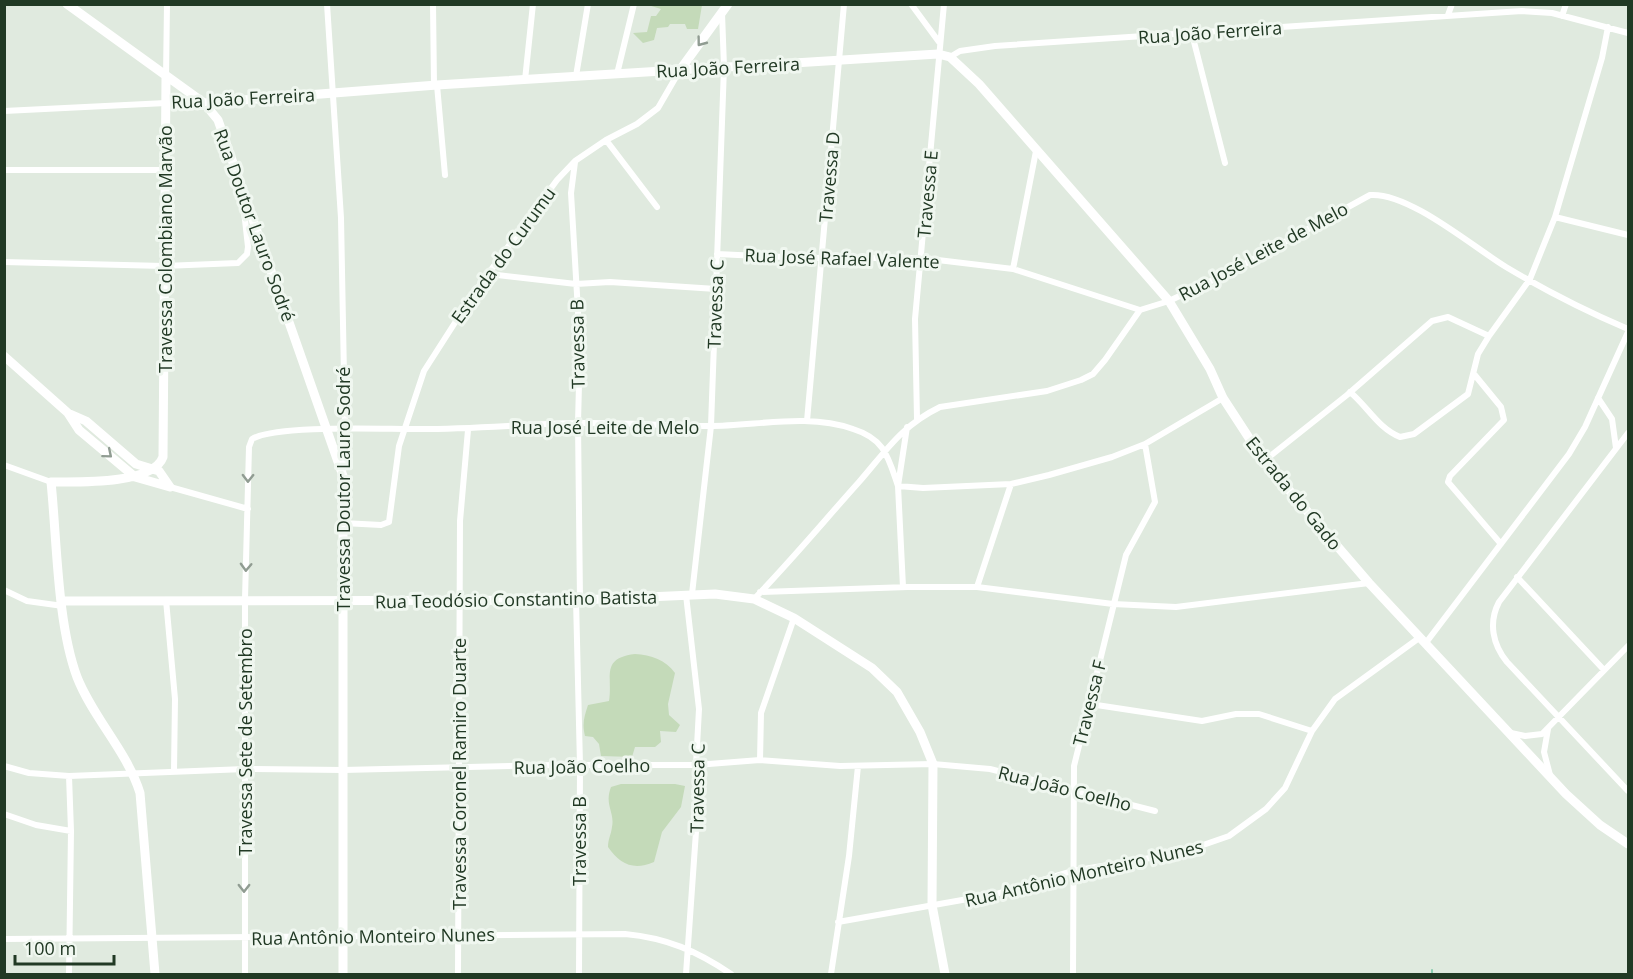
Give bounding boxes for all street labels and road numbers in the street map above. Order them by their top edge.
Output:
street label: Rua João Ferreira [1137,15,1283,49]
street label: Rua João Ferreira [655,51,801,83]
street label: Rua João Ferreira [170,82,316,114]
street label: Travessa Colombiano Marvão [153,125,177,373]
street label: Rua Doutor Lauro Sodré [209,125,301,325]
street label: Travessa D [813,130,845,224]
street label: Travessa E [911,149,943,239]
street label: Estrada do Curumu [445,182,561,328]
street label: Rua José Leite de Melo [1174,196,1352,306]
street label: Rua José Rafael Valente [744,243,940,273]
street label: Travessa C [701,259,729,349]
street label: Travessa B [564,299,590,389]
street label: Travessa Doutor Lauro Sodré [331,367,355,611]
street label: Rua José Leite de Melo [511,415,699,439]
street label: Estrada do Gado [1241,431,1347,555]
street label: Rua Teodósio Constantino Batista [375,585,657,613]
street label: Travessa Sete de Setembro [233,628,257,856]
street label: Travessa Coronel Ramiro Duarte [447,638,471,910]
street label: Travessa F [1067,658,1111,748]
street label: Travessa C [684,743,710,833]
street label: Rua João Coelho [513,753,651,779]
street label: Rua João Coelho [996,760,1134,816]
street label: Travessa B [567,796,591,886]
street label: Rua Antônio Monteiro Nunes [962,834,1206,912]
street label: Rua Antônio Monteiro Nunes [251,922,495,950]

